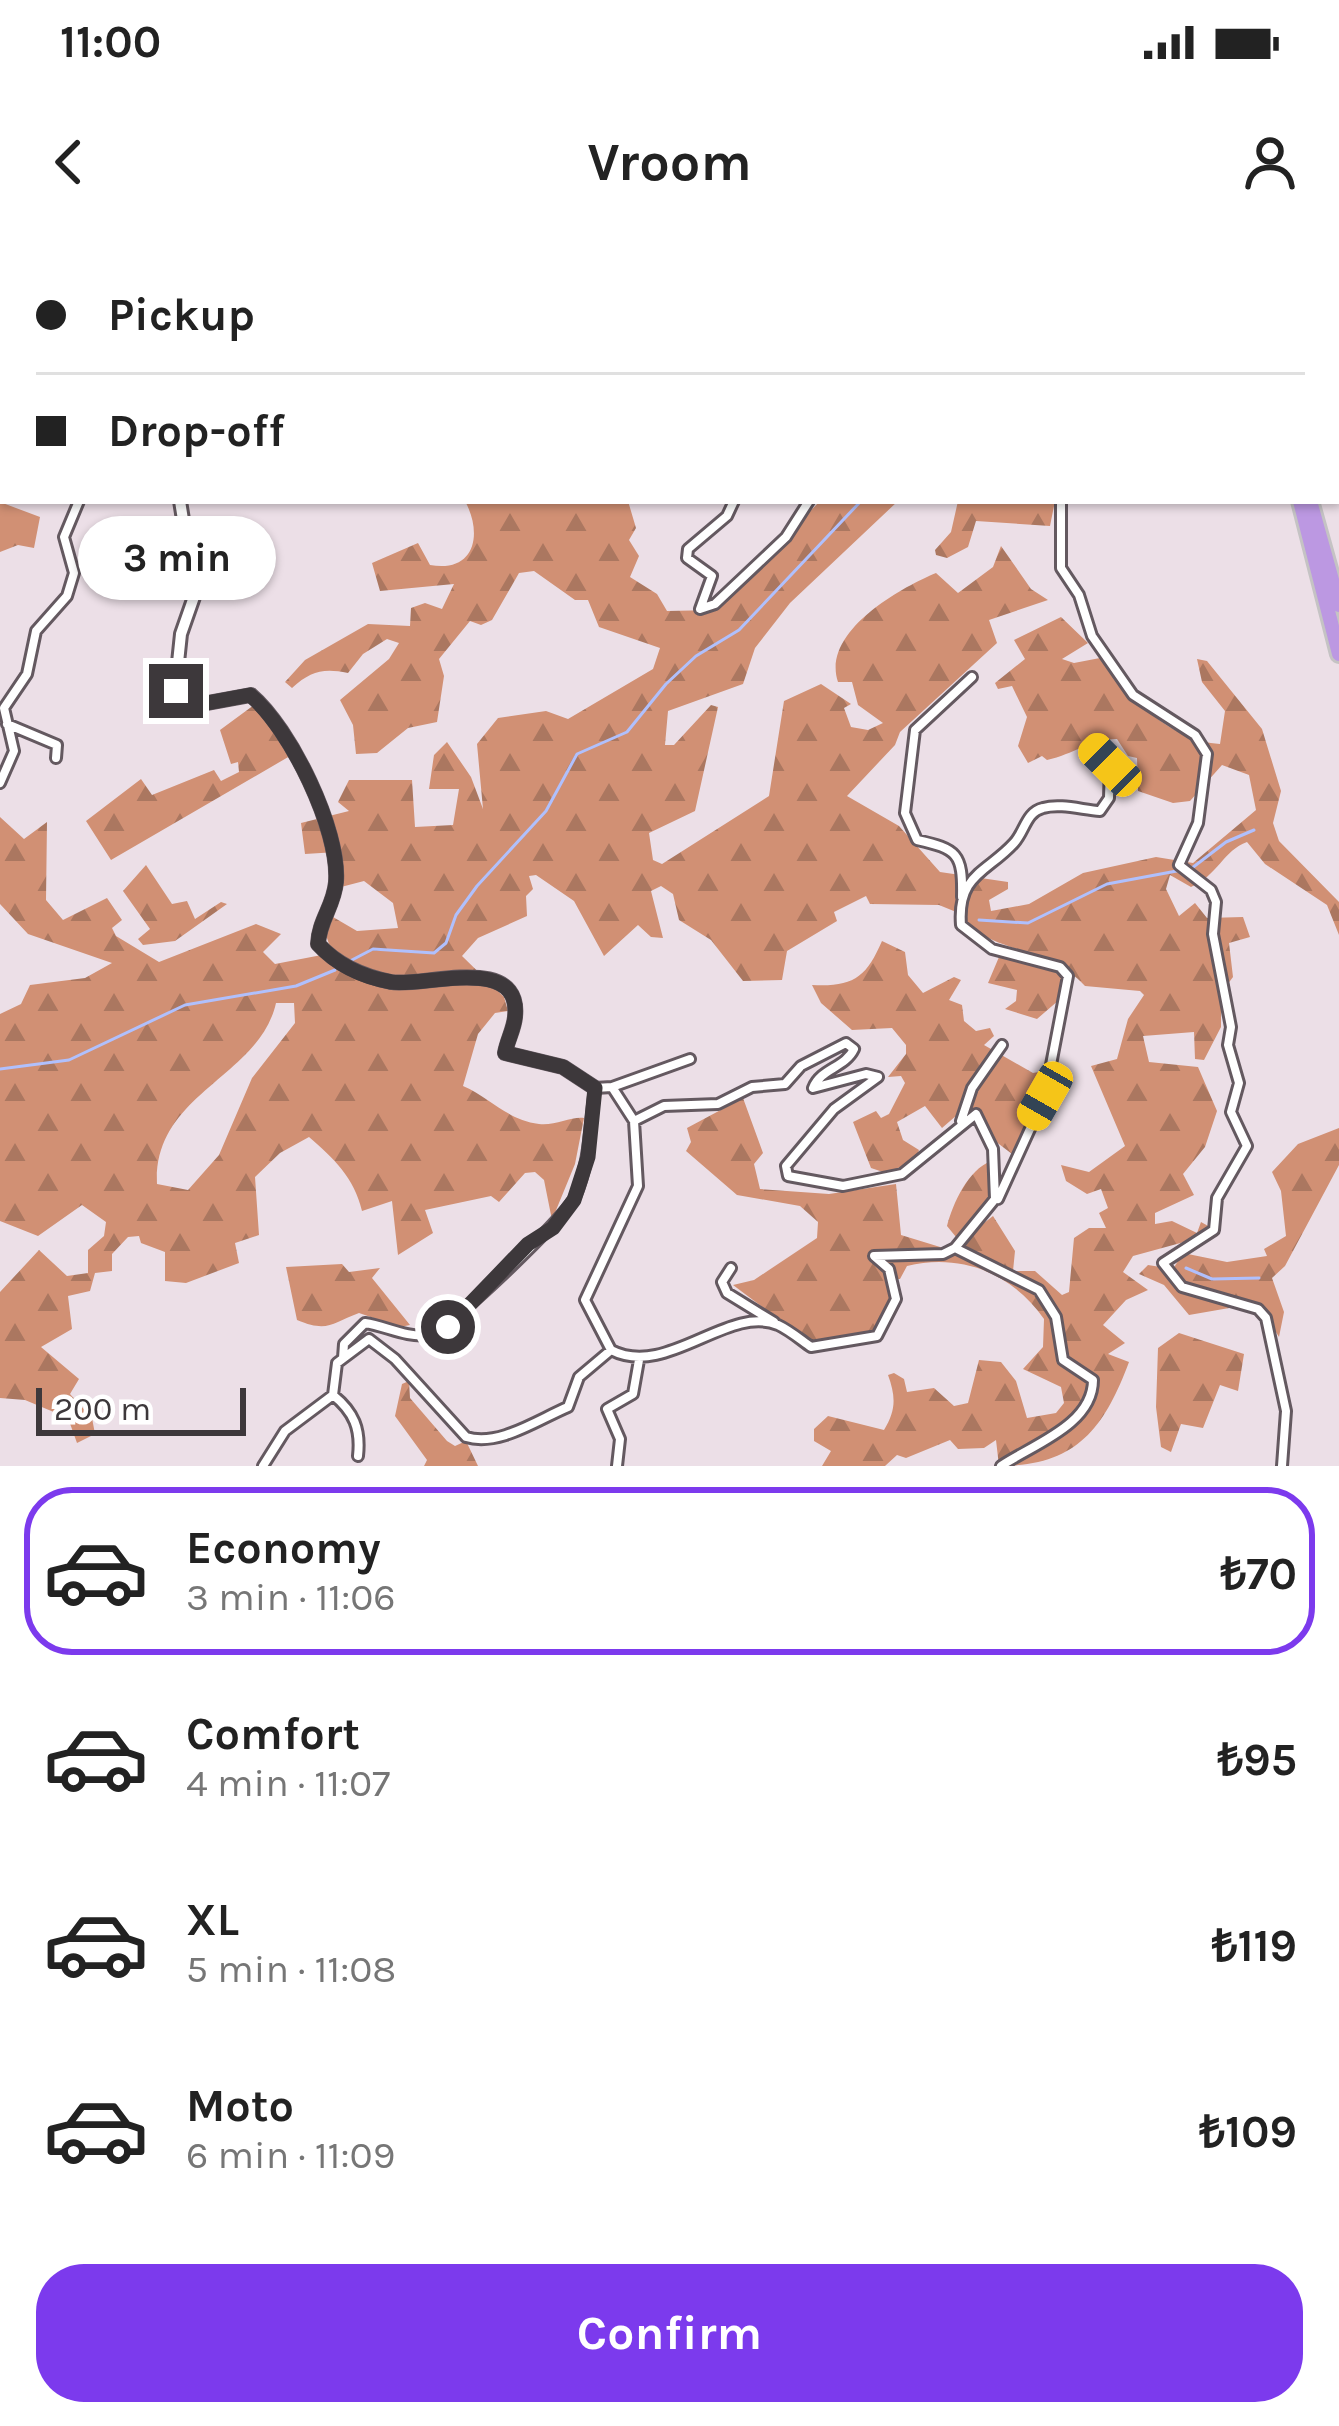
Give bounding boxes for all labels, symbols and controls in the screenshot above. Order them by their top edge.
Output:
text: 11:00 [60,16,161,68]
icon: back [36,129,102,195]
icon: person [1237,129,1303,195]
text: Vroom [587,130,752,194]
text: Pickup [108,289,255,341]
text: Drop-off [108,405,285,457]
callout: 3 min [77,517,275,601]
text: 3 min [123,535,231,581]
route end [149,664,203,718]
car [1072,727,1148,803]
car [1011,1056,1079,1136]
route start [421,1300,475,1354]
scale bar [36,1382,246,1435]
text: 200 m [54,1390,151,1428]
icon: car [42,1517,150,1625]
text: Economy [186,1522,381,1574]
text: ₺70 [1220,1548,1297,1600]
text: 3 min · 11:06 [186,1574,396,1620]
icon: car [42,1703,150,1811]
text: Comfort [186,1708,360,1760]
text: ₺95 [1218,1734,1297,1786]
text: 4 min · 11:07 [186,1760,390,1806]
icon: car [42,1889,150,1997]
text: XL [186,1894,239,1946]
text: ₺119 [1212,1920,1297,1972]
text: 5 min · 11:08 [186,1946,396,1992]
icon: car [42,2075,150,2183]
text: Moto [186,2080,294,2132]
text: ₺109 [1199,2106,1297,2158]
text: 6 min · 11:09 [186,2132,395,2178]
button: Confirm [36,2264,1303,2402]

